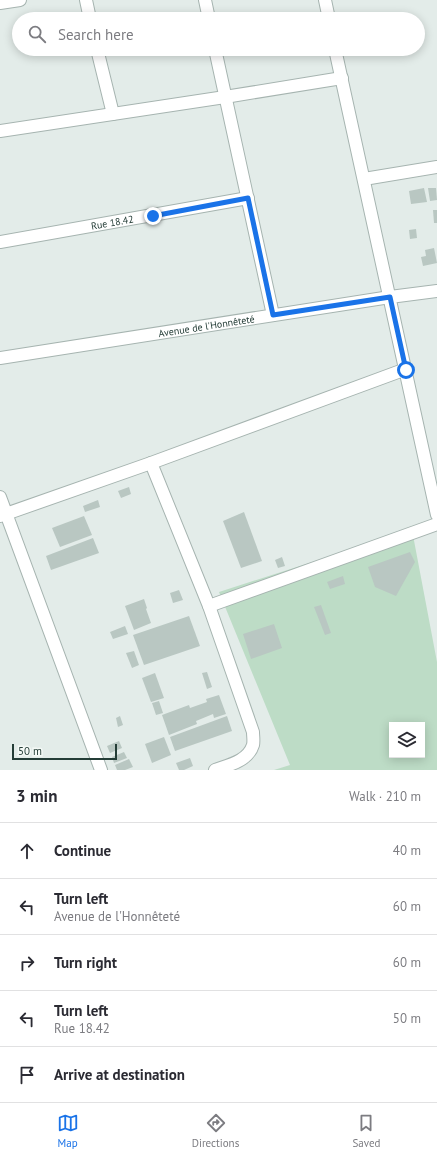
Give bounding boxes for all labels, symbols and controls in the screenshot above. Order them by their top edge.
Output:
search box [12,12,425,56]
icon: search [26,23,48,45]
text: Search here [58,25,134,44]
route end [144,207,162,225]
street label: Rue 18.42 [90,212,135,232]
street label: Avenue de l'Honnêteté [157,312,255,340]
route start [397,361,415,379]
map controls [389,722,425,758]
button: layers [389,722,425,758]
scale bar [12,742,117,761]
text: 50 m [18,744,42,758]
text: 3 min [16,785,57,807]
text: Walk · 210 m [349,788,421,805]
icon: ahead [16,840,38,862]
text: Continue [54,841,111,860]
text: 40 m [393,842,421,859]
text: Turn left [54,889,108,908]
icon: left [16,896,38,918]
text: 60 m [393,898,421,915]
text: Avenue de l'Honnêteté [54,908,180,925]
icon: right [16,952,38,974]
text: Turn right [54,953,117,972]
text: 60 m [393,954,421,971]
text: Turn left [54,1001,108,1020]
icon: left [16,1008,38,1030]
text: 50 m [393,1010,421,1027]
text: Rue 18.42 [54,1020,110,1037]
icon: arrive [16,1064,38,1086]
text: Arrive at destination [54,1065,185,1084]
tab: Map [57,1112,79,1150]
tab: Directions [192,1112,239,1150]
tab: Saved [352,1112,380,1150]

